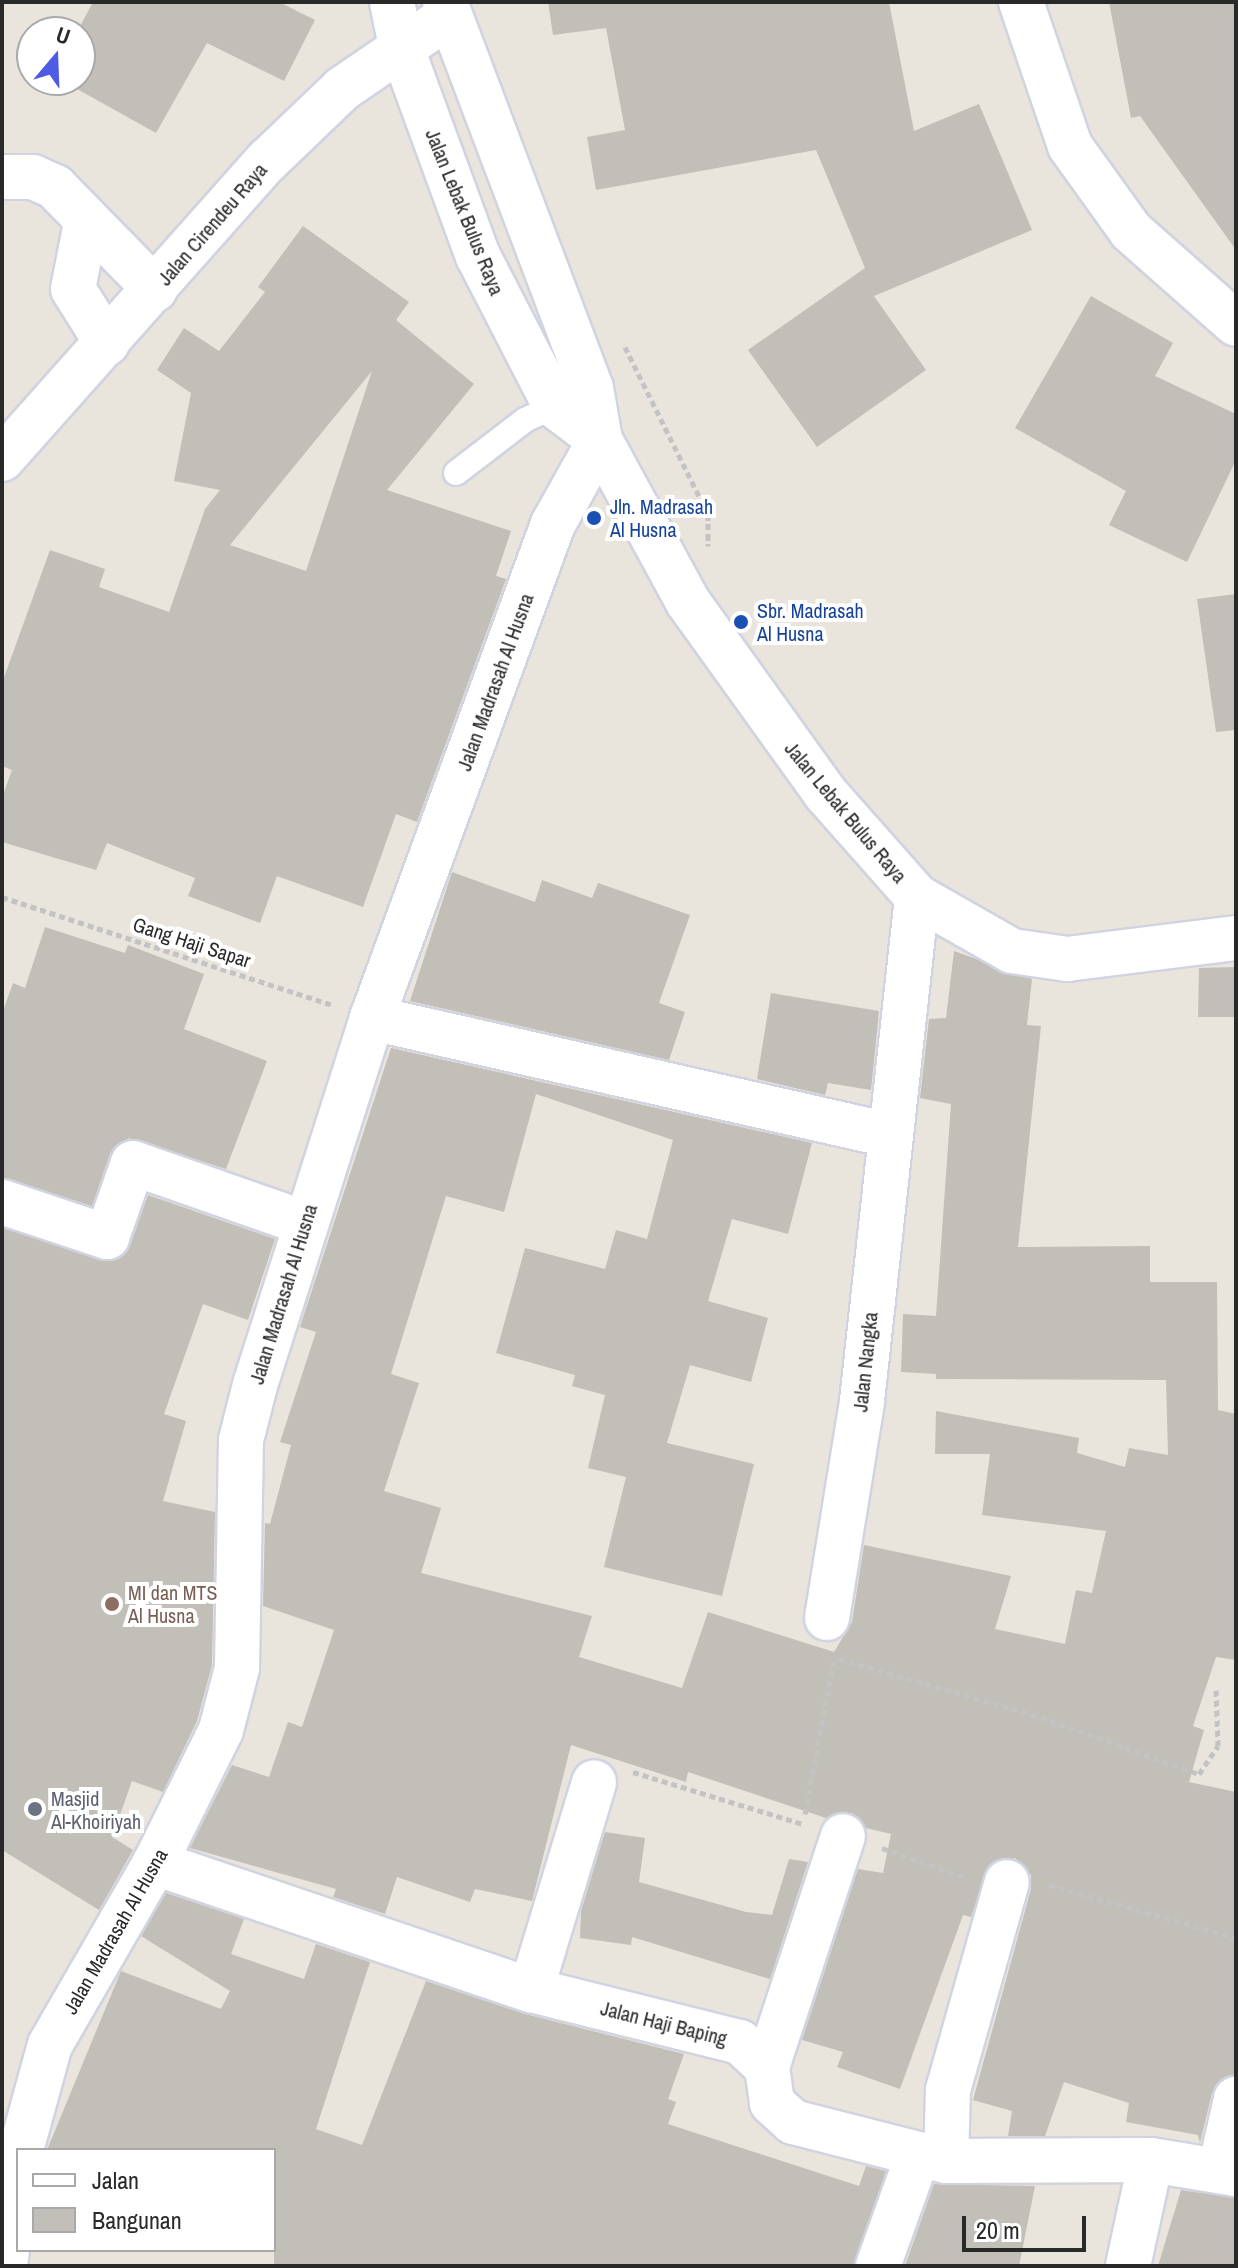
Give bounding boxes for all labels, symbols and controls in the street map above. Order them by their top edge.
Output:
north arrow [16,16,96,96]
text: U [52,19,74,52]
street label: Jalan Lebak Bulus Raya [421,126,509,298]
street label: Jalan Cirendeu Raya [152,158,272,290]
place label: Jln. Madrasah Al Husna [610,494,713,541]
marker: Jln. Madrasah Al Husna [585,509,603,527]
street label: Jalan Madrasah Al Husna [452,590,538,774]
place label: Sbr. Madrasah Al Husna [757,598,864,645]
marker: Sbr. Madrasah Al Husna [732,613,750,631]
street label: Jalan Lebak Bulus Raya [780,737,912,887]
street label: Gang Haji Sapar [130,912,254,972]
street label: Jalan Madrasah Al Husna [244,1201,322,1387]
street label: Jalan Nangka [848,1311,882,1413]
place label: MI dan MTS Al Husna [128,1580,217,1627]
marker: MI dan MTS Al Husna [103,1595,121,1613]
place label: Masjid Al-Khoiriyah [51,1786,141,1833]
marker: Masjid Al-Khoiriyah [26,1800,44,1818]
street label: Jalan Madrasah Al Husna [58,1844,172,2018]
street label: Jalan Haji Baping [598,1996,730,2050]
legend [16,2148,276,2252]
text: Jalan [92,2164,139,2196]
scale bar [966,2200,1090,2250]
text: Bangunan [92,2204,182,2236]
text: 20 m [976,2214,1020,2246]

